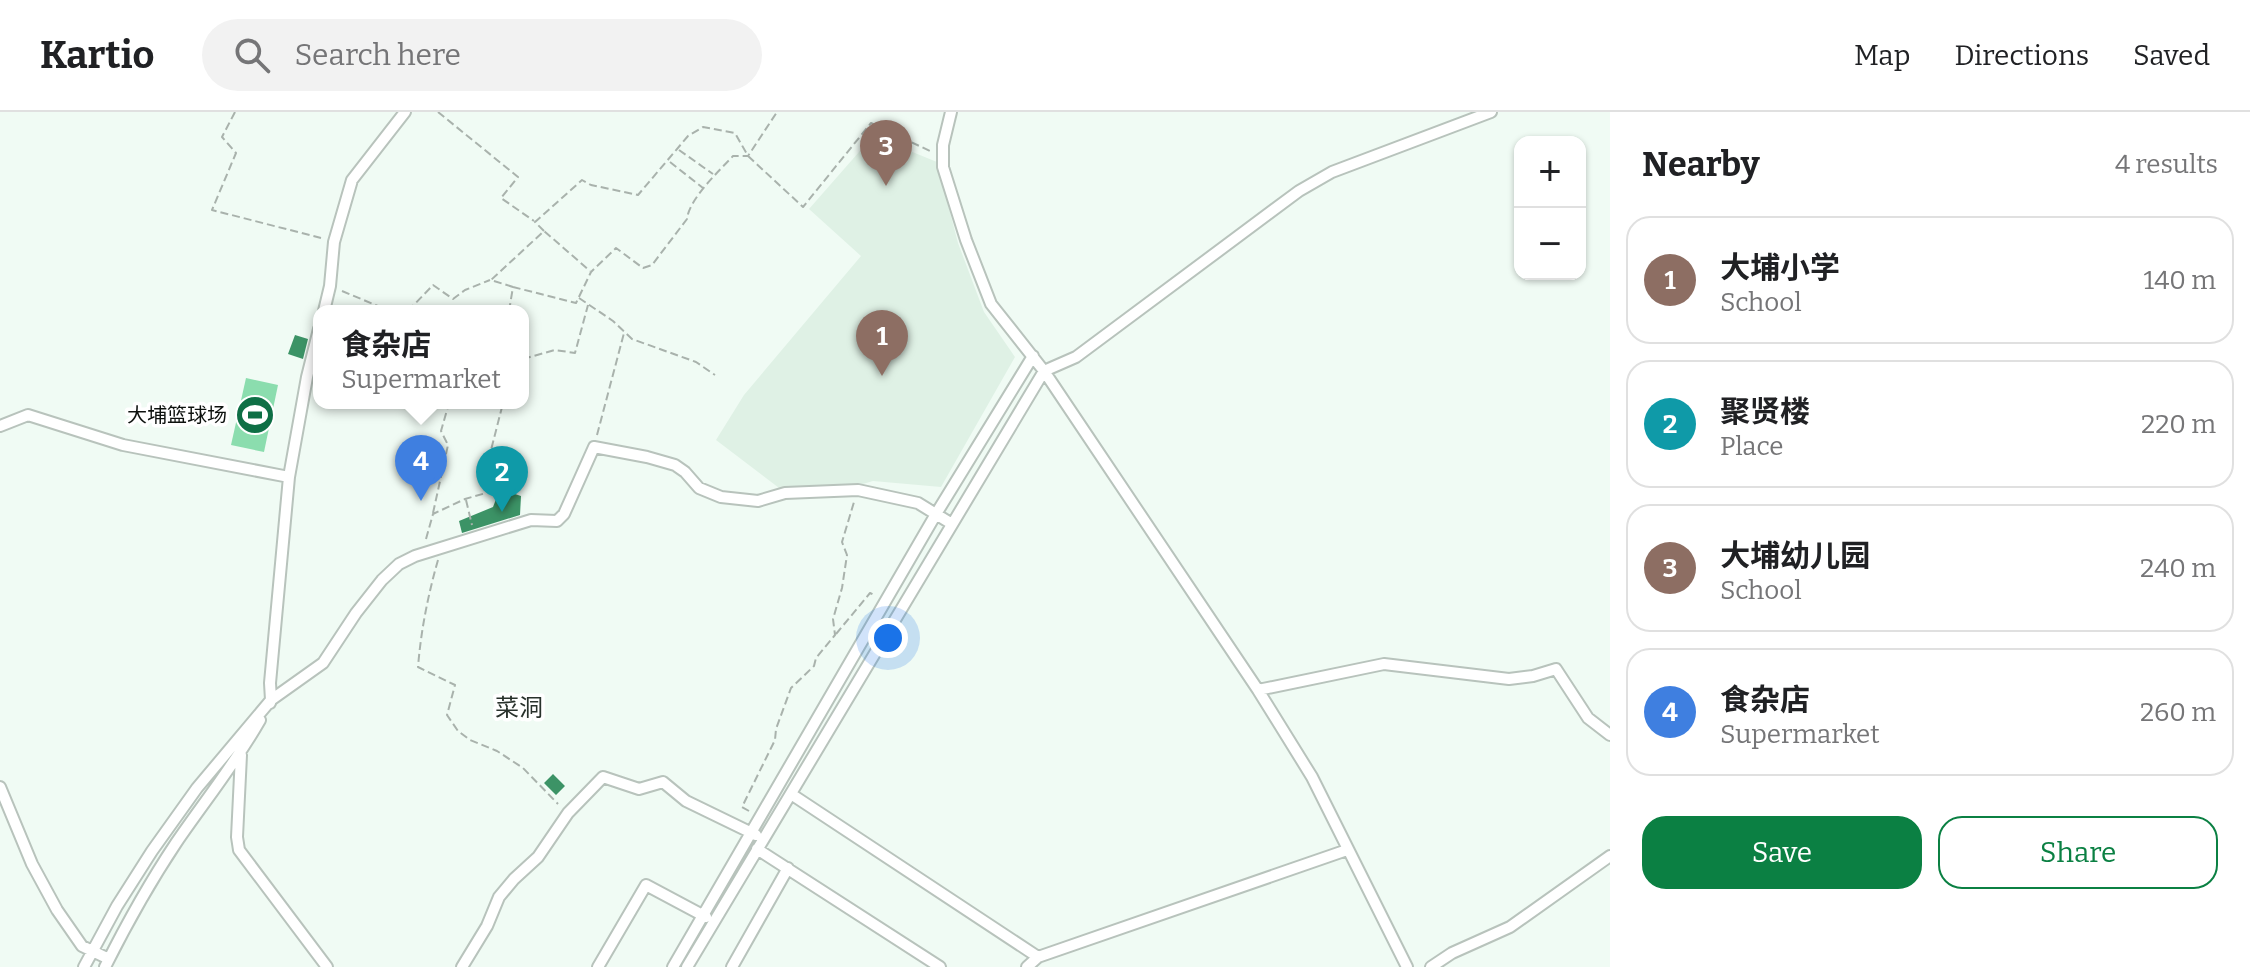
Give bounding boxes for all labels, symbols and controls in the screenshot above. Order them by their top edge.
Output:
search box [202,19,762,91]
text: Kartio [40,32,154,78]
icon: search [230,33,274,77]
text: Search here [294,37,461,73]
text: Map [1854,39,1910,72]
text: Directions [1954,39,2089,72]
text: Saved [2133,39,2210,72]
pin: 3 [860,120,912,186]
map controls [1514,136,1586,280]
button: + [1514,136,1586,208]
text: Nearby [1642,144,1760,185]
text: 4 results [2115,149,2218,180]
button: − [1514,208,1586,280]
text: 大埔小学 [1720,250,1840,286]
text: 1 [1664,265,1676,296]
text: 140 m [2144,265,2216,296]
text: School [1720,287,1802,318]
popup [313,305,529,409]
pin: 1 [856,310,908,376]
text: 食杂店 [341,327,431,363]
text: Supermarket [341,364,501,395]
sports icon: 大埔篮球场 [234,394,276,436]
text: 聚贤楼 [1720,394,1810,430]
place label: 大埔篮球场 [127,403,227,427]
text: 2 [1663,409,1677,440]
text: 220 m [2141,409,2216,440]
text: Place [1720,431,1784,462]
pin: 4 [395,435,447,501]
pin: 2 [476,446,528,512]
text: 大埔幼儿园 [1720,538,1870,574]
text: 3 [1663,553,1677,584]
text: 240 m [2140,553,2216,584]
text: School [1720,575,1802,606]
your location [868,618,908,658]
text: 食杂店 [1720,682,1810,718]
district label: 菜洞 [495,694,543,722]
text: 4 [1662,697,1678,728]
text: 260 m [2140,697,2216,728]
text: Supermarket [1720,719,1880,750]
button: Save [1642,816,1922,889]
button: Share [1938,816,2218,889]

